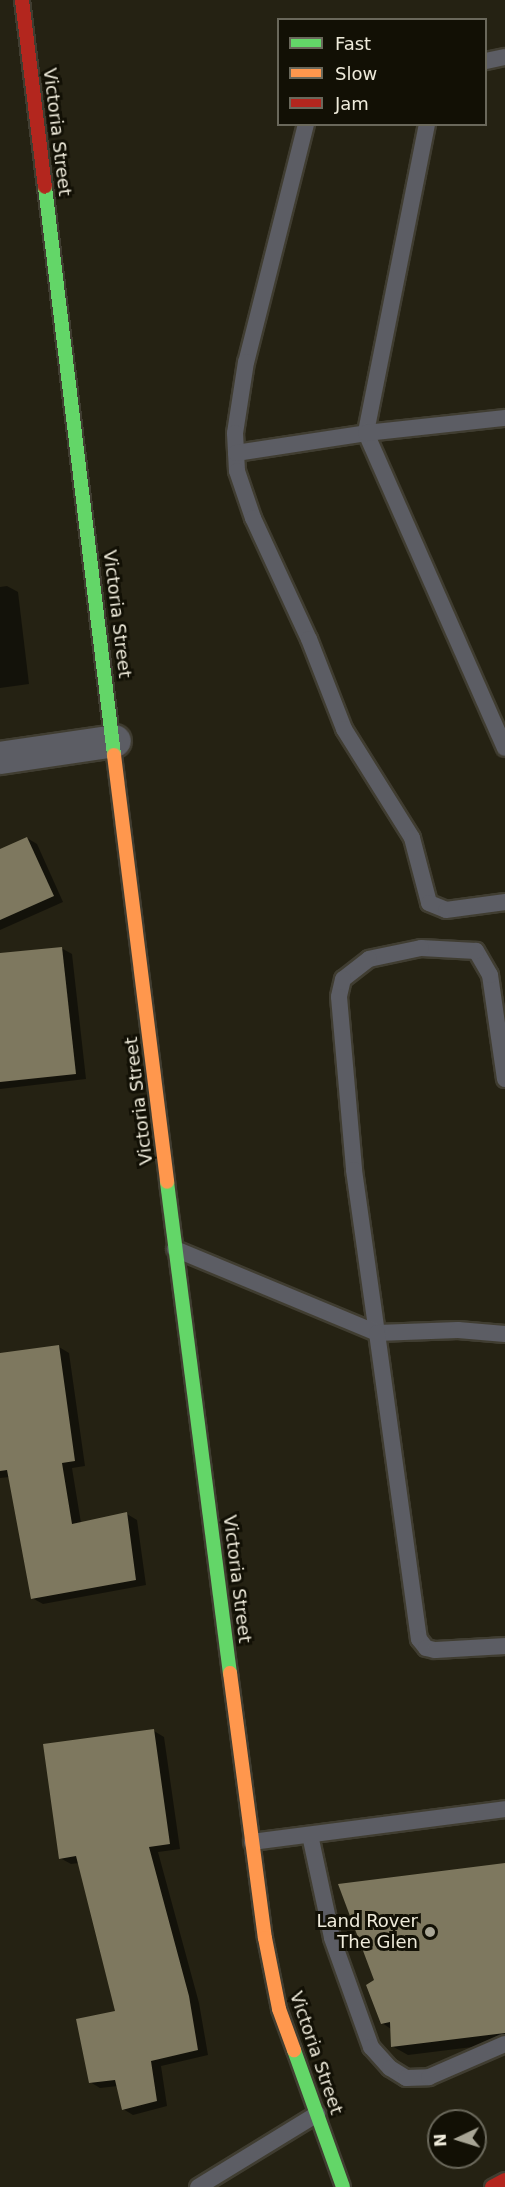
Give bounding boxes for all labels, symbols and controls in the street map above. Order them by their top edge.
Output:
legend [277,18,487,126]
text: Fast [335,33,371,54]
text: Slow [335,63,377,84]
street label: Victoria Street [38,67,76,197]
text: Jam [335,93,369,114]
street label: Victoria Street [98,549,136,679]
street label: Victoria Street [120,1036,158,1166]
street label: Victoria Street [218,1514,256,1644]
place label: Land Rover The Glen [317,1911,418,1954]
marker: Land Rover The Glen [423,1925,437,1939]
street label: Victoria Street [285,1989,347,2117]
north arrow [427,2109,487,2169]
text: N [431,2133,450,2148]

